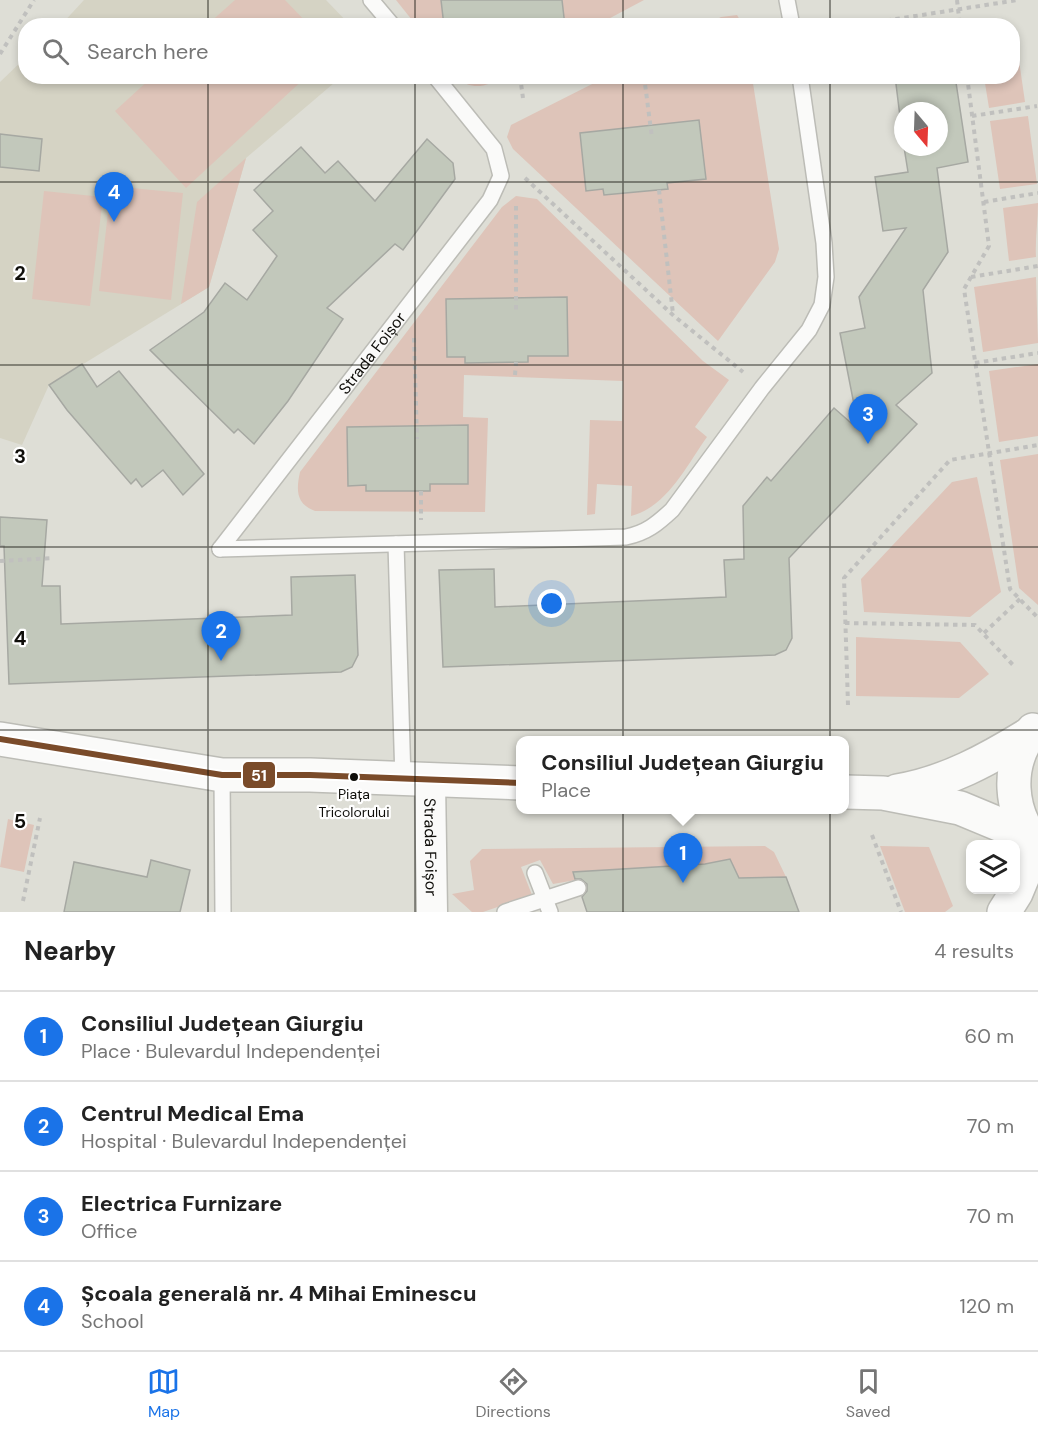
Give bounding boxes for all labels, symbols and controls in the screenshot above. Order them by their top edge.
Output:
search box [18,18,1020,84]
icon: search [39,35,72,68]
text: Search here [87,37,208,66]
north arrow [894,102,948,156]
pin: 4 [94,172,134,222]
text: 2 [14,260,26,286]
street label: Strada Foișor [333,307,410,398]
pin: 3 [848,394,888,444]
text: 3 [14,443,26,469]
your location [537,589,566,618]
pin: 2 [202,612,240,661]
text: 4 [14,625,27,651]
popup [516,736,849,814]
text: Consiliul Județean Giurgiu [541,748,824,777]
line badge: 51 [242,761,276,789]
text: 51 [251,765,267,786]
marker: Piața Tricolorului [348,771,360,783]
text: Place [541,777,591,803]
place label: Piața Tricolorului [318,785,390,821]
street label: Strada Foișor [420,798,442,896]
text: 5 [14,808,26,834]
pin: 1 [664,834,702,883]
map controls [966,840,1020,894]
button: layers [966,840,1020,894]
text: Nearby [24,934,116,968]
text: 4 results [934,938,1014,964]
text: Consiliul Județean Giurgiu [81,1009,364,1038]
text: 1 [40,1023,47,1049]
text: 60 m [965,1023,1014,1049]
text: Place · Bulevardul Independenței [81,1038,381,1064]
text: Centrul Medical Ema [81,1099,304,1128]
text: 2 [38,1113,49,1139]
text: 70 m [967,1113,1014,1139]
text: Hospital · Bulevardul Independenței [81,1128,407,1154]
text: Electrica Furnizare [81,1189,282,1218]
text: 3 [37,1203,50,1229]
text: 70 m [967,1203,1014,1229]
text: Office [81,1218,137,1244]
text: Școala generală nr. 4 Mihai Eminescu [81,1279,477,1308]
text: 4 [37,1293,50,1319]
text: 120 m [960,1293,1014,1319]
text: School [81,1308,144,1334]
tab: Map [147,1365,180,1422]
tab: Directions [475,1365,551,1422]
tab: Saved [846,1365,891,1422]

